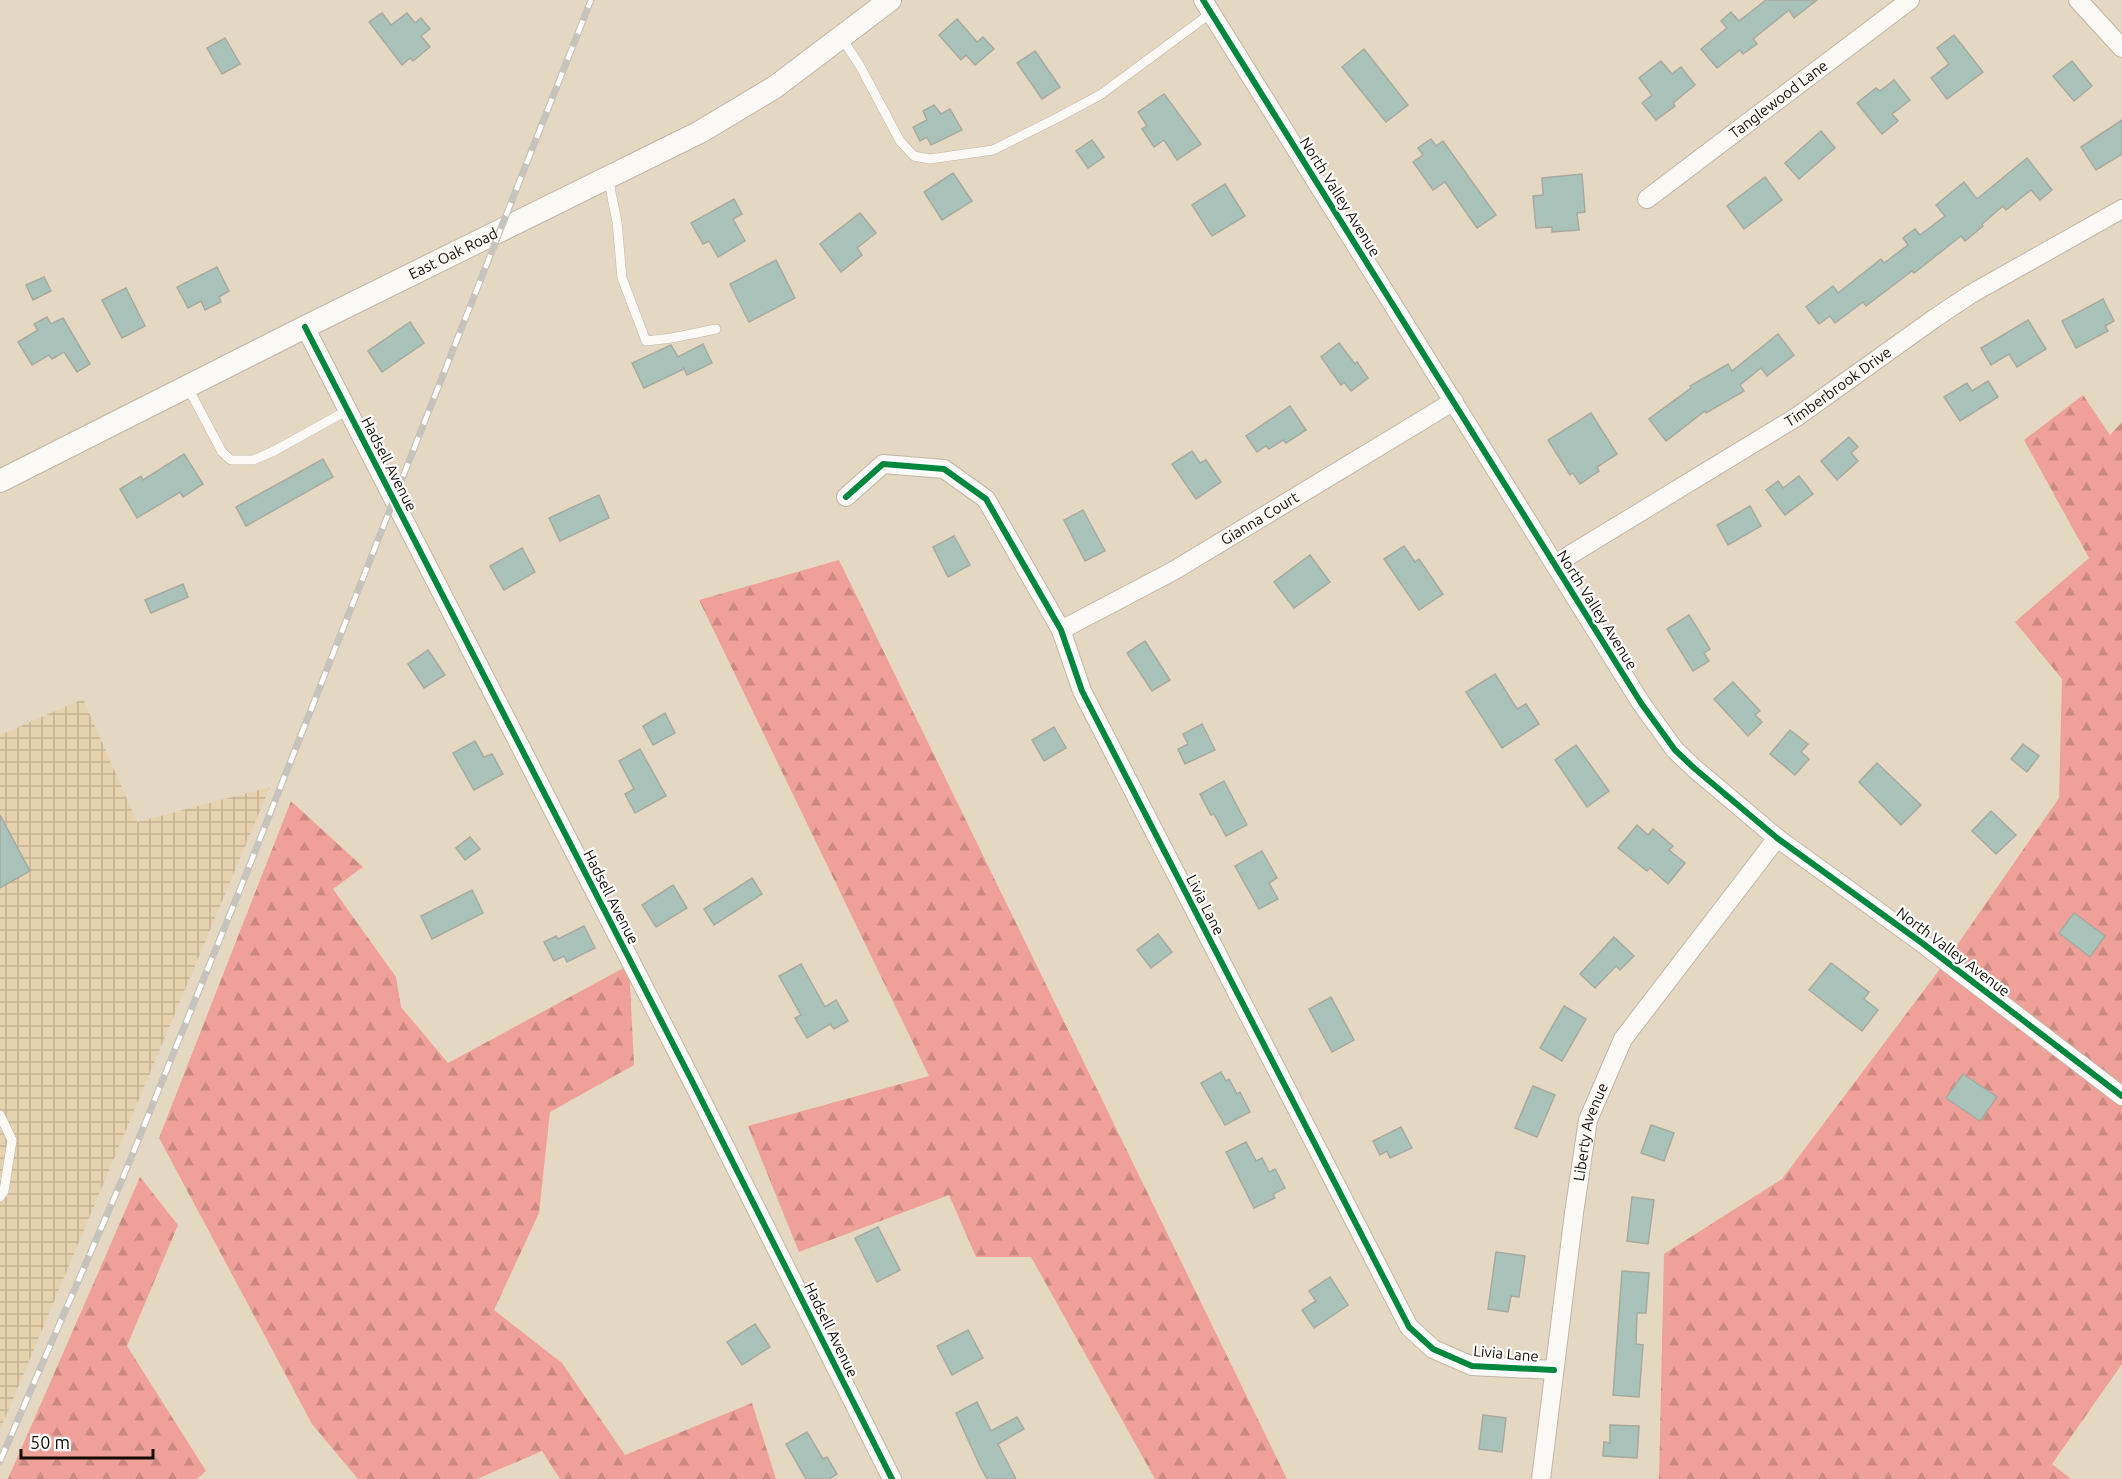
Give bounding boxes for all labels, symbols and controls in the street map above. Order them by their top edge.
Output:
street label: Tanglewood Lane [1726,56,1831,142]
street label: North Valley Avenue [1297,134,1384,259]
street label: East Oak Road [406,224,500,282]
street label: Timberbrook Drive [1782,343,1894,430]
street label: Hadsell Avenue [358,414,421,514]
street label: Gianna Court [1218,488,1302,548]
street label: North Valley Avenue [1554,547,1641,672]
street label: Hadsell Avenue [580,847,643,947]
street label: Livia Lane [1183,872,1228,938]
street label: North Valley Avenue [1893,903,2013,1000]
street label: Liberty Avenue [1570,1080,1611,1182]
street label: Hadsell Avenue [801,1280,862,1380]
street label: Livia Lane [1473,1342,1539,1365]
scale bar [21,1422,153,1460]
text: 50 m [30,1432,70,1452]

